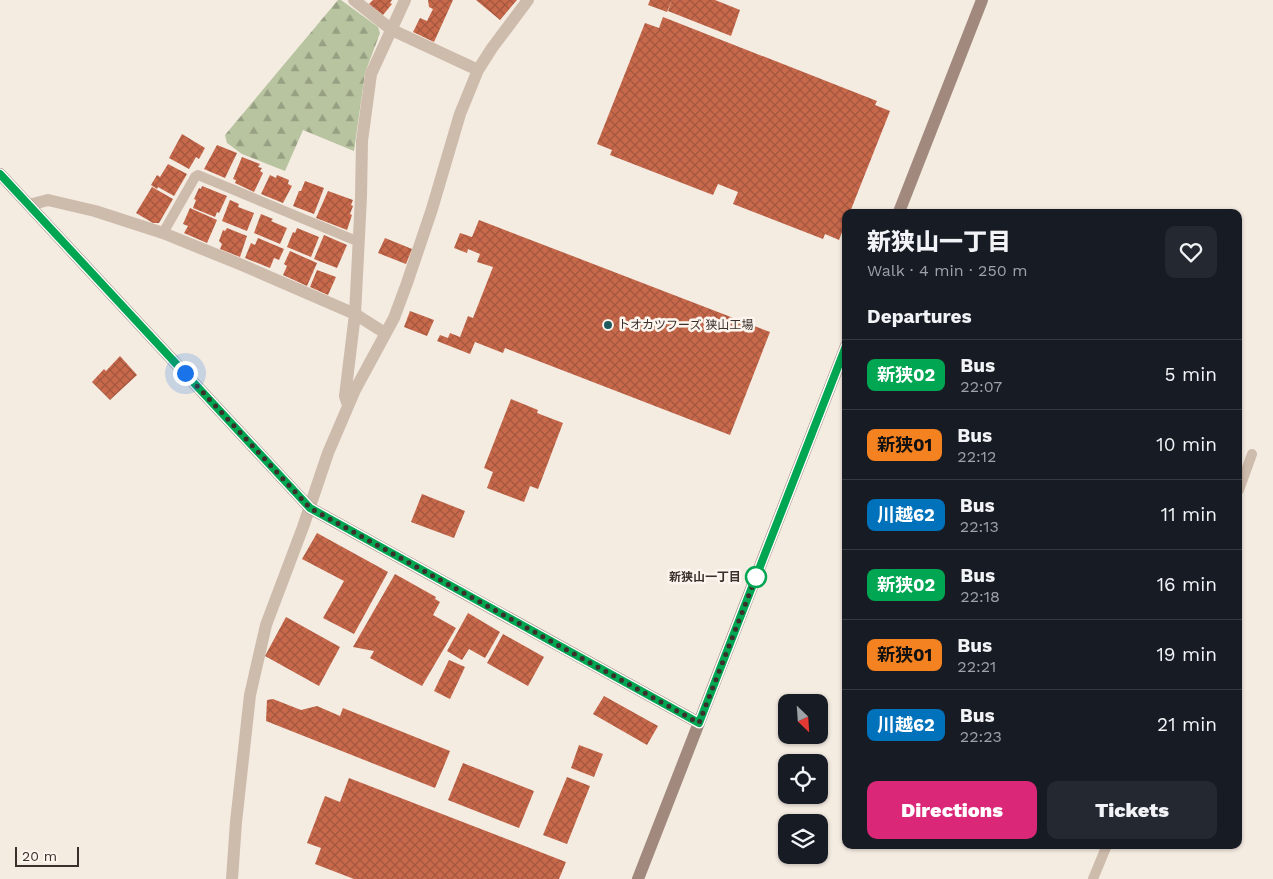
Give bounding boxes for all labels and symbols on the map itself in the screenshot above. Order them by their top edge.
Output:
place label: トオカツフーズ 狭山工場 [618,318,754,332]
marker: トオカツフーズ 狭山工場 [602,319,614,331]
your location [173,361,198,386]
marker: 新狭山一丁目 [745,566,767,588]
place label: 新狭山一丁目 [669,570,741,584]
north arrow [778,694,828,744]
scale bar [15,844,79,867]

